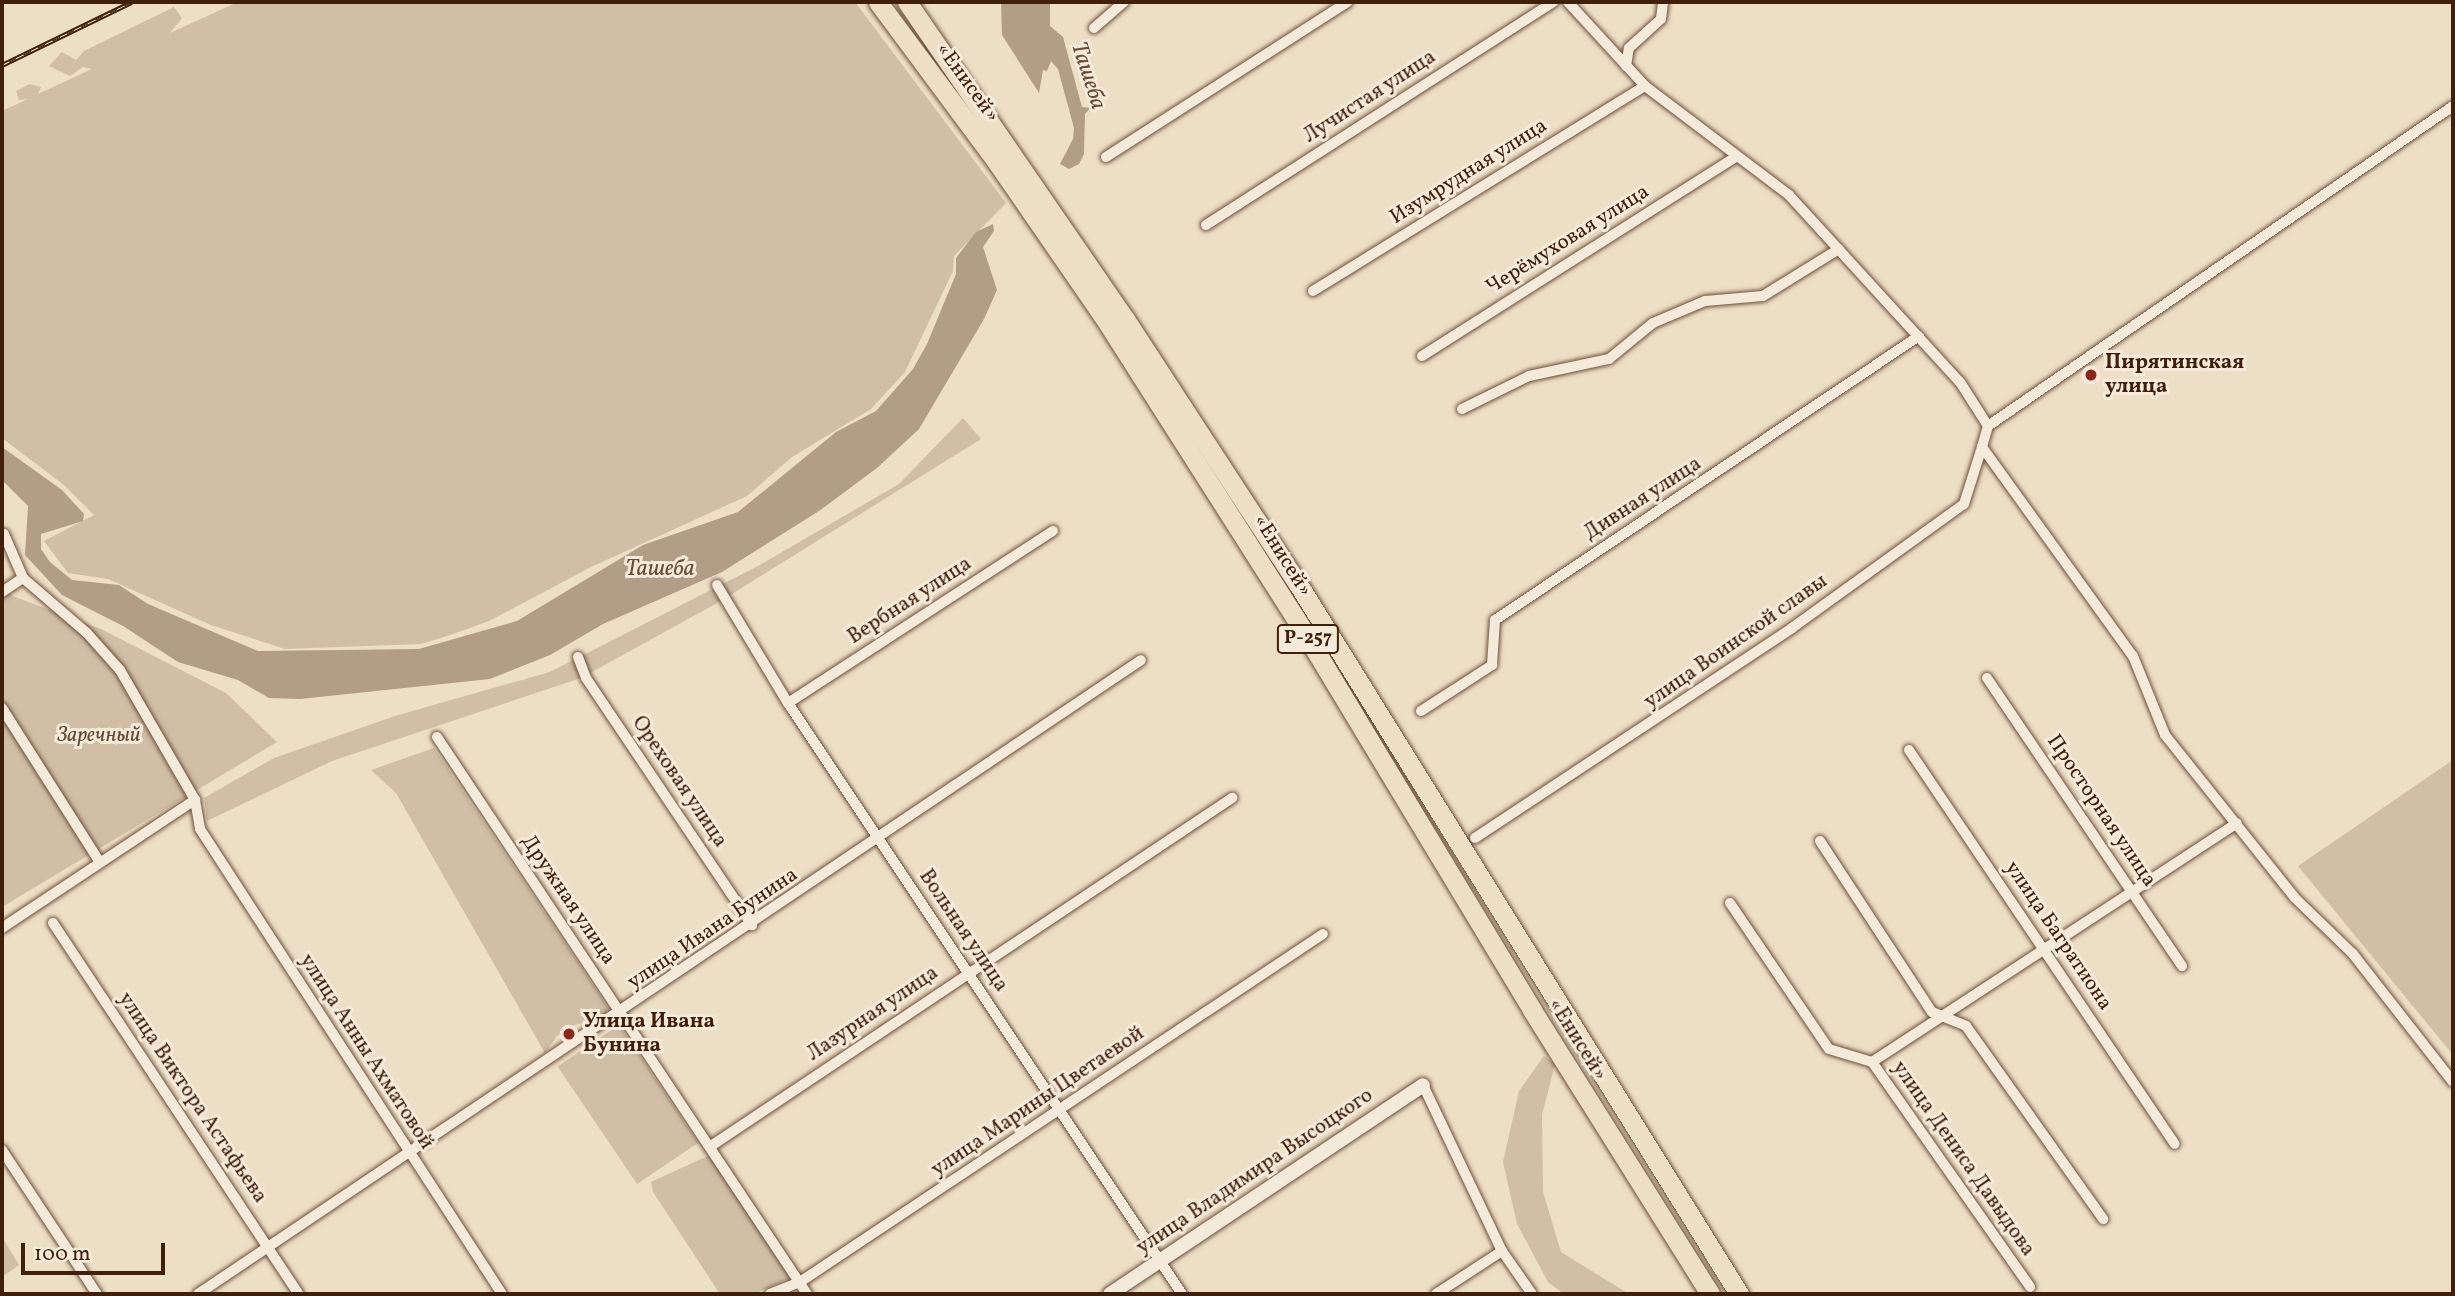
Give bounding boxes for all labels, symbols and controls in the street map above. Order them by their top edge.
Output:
street label: «Енисей» [930,38,1004,128]
water label: Ташеба [1064,39,1112,113]
street label: Лучистая улица [1299,45,1441,149]
street label: Изумрудная улица [1386,113,1552,231]
street label: Черёмуховая улица [1481,179,1655,301]
place label: Пирятинская улица [2105,350,2244,400]
marker: Пирятинская улица [2083,367,2099,383]
street label: Дивная улица [1579,452,1707,546]
street label: «Енисей» [1247,510,1317,602]
street label: Вербная улица [843,551,977,651]
water label: Ташеба [625,555,695,583]
street label: улица Воинской славы [1640,569,1832,715]
road number: Р-257 [1276,624,1340,654]
street label: Ореховая улица [626,711,732,853]
park label: Заречный [58,723,140,749]
street label: Просторная улица [2041,730,2161,892]
street label: Дружная улица [515,830,621,970]
street label: улица Багратиона [1999,857,2117,1015]
street label: улица Ивана Бунина [623,863,803,995]
street label: Вольная улица [913,865,1013,997]
street label: улица Анны Ахматовой [293,950,439,1154]
street label: Лазурная улица [802,961,944,1067]
street label: улица Виктора Астафьева [112,988,272,1208]
street label: «Енисей» [1542,994,1612,1086]
place label: Улица Ивана Бунина [583,1009,715,1059]
street label: улица Марины Цветаевой [927,1021,1149,1183]
marker: Улица Ивана Бунина [561,1026,577,1042]
street label: улица Дениса Давыдова [1886,1056,2040,1262]
street label: улица Владимира Высоцкого [1132,1083,1378,1261]
scale bar [24,1230,168,1274]
text: 100 m [34,1240,91,1269]

